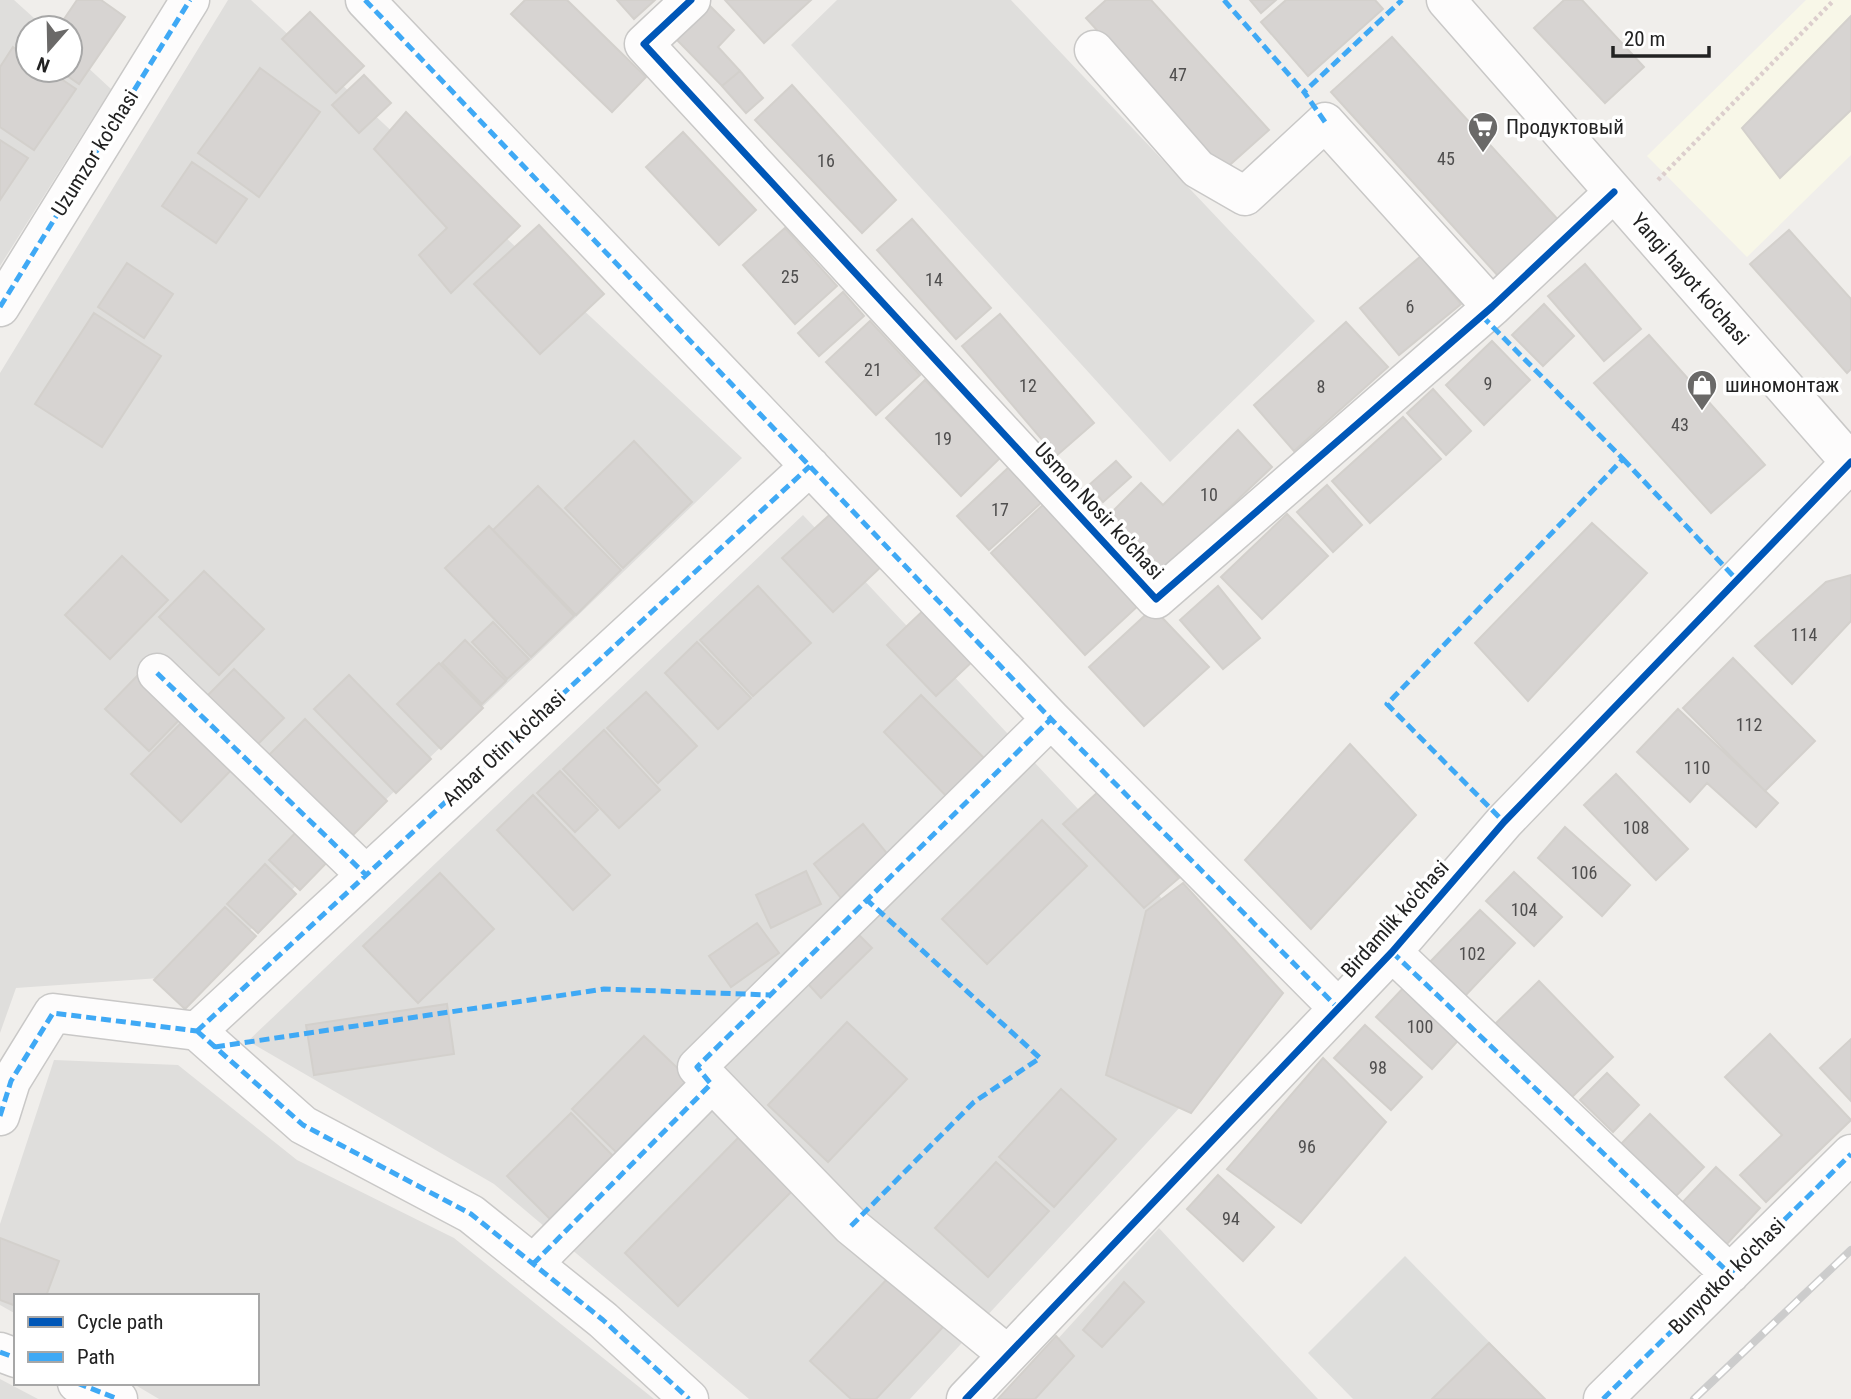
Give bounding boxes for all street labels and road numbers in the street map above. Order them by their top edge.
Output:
street label: Uzumzor ko'chasi [47,86,143,220]
street label: Yangi hayot ko'chasi [1626,208,1754,350]
street label: Usmon Nosir ko'chasi [1030,438,1168,584]
street label: Anbar Otin ko'chasi [438,685,570,811]
street label: Birdamlik ko'chasi [1336,856,1454,982]
street label: Bunyotkor ko'chasi [1664,1213,1790,1339]

